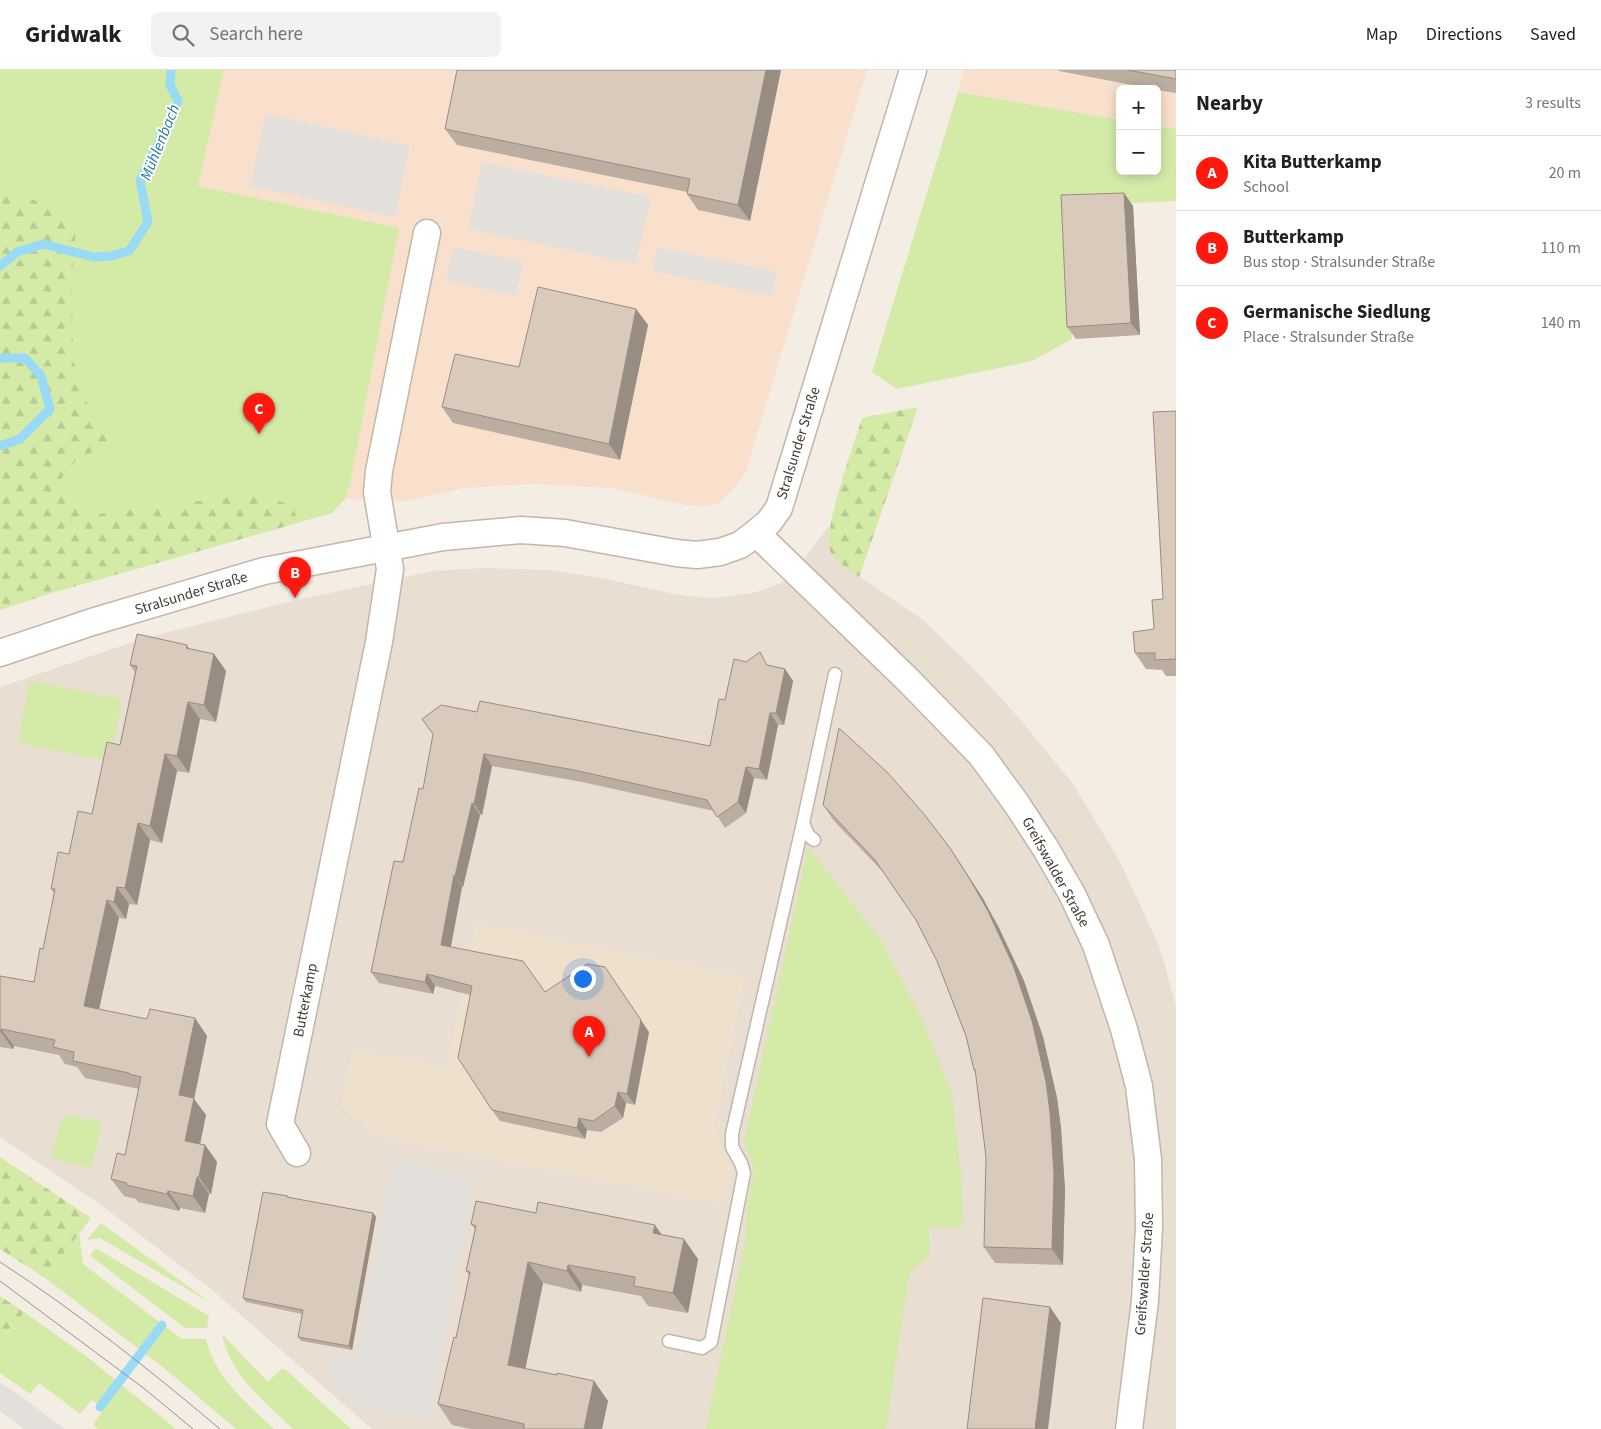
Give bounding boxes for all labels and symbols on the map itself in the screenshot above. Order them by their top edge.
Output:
water label: Mühlenbach [135,101,185,184]
street label: Stralsunder Straße [771,384,826,502]
pin: C [243,393,275,434]
pin: B [279,557,311,598]
street label: Stralsunder Straße [132,566,250,621]
street label: Greifswalder Straße [1016,813,1095,931]
street label: Butterkamp [288,961,323,1039]
your location [570,966,596,992]
pin: A [573,1016,605,1057]
street label: Greifswalder Straße [1130,1212,1159,1336]

